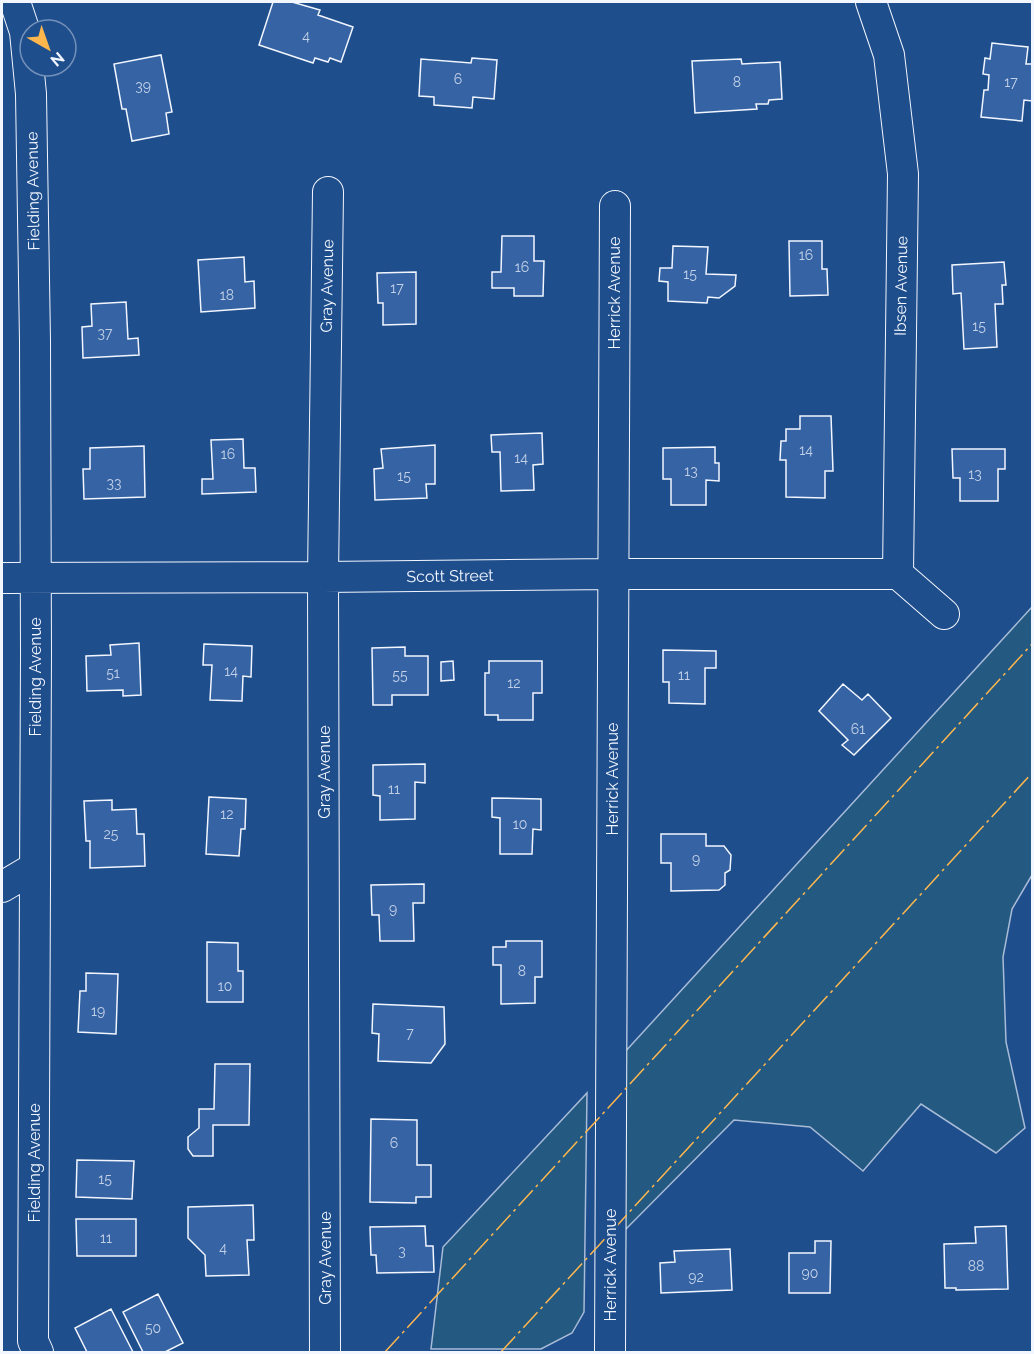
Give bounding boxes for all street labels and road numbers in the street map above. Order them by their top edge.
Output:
street label: Fielding Avenue [22,131,44,251]
street label: Ibsen Avenue [891,236,911,336]
street label: Herrick Avenue [605,237,624,349]
street label: Gray Avenue [317,239,337,333]
street label: Scott Street [406,566,494,586]
street label: Fielding Avenue [26,617,45,737]
street label: Herrick Avenue [603,723,622,835]
street label: Gray Avenue [315,725,334,819]
street label: Fielding Avenue [25,1103,44,1223]
street label: Herrick Avenue [601,1209,620,1321]
street label: Gray Avenue [316,1211,335,1305]

